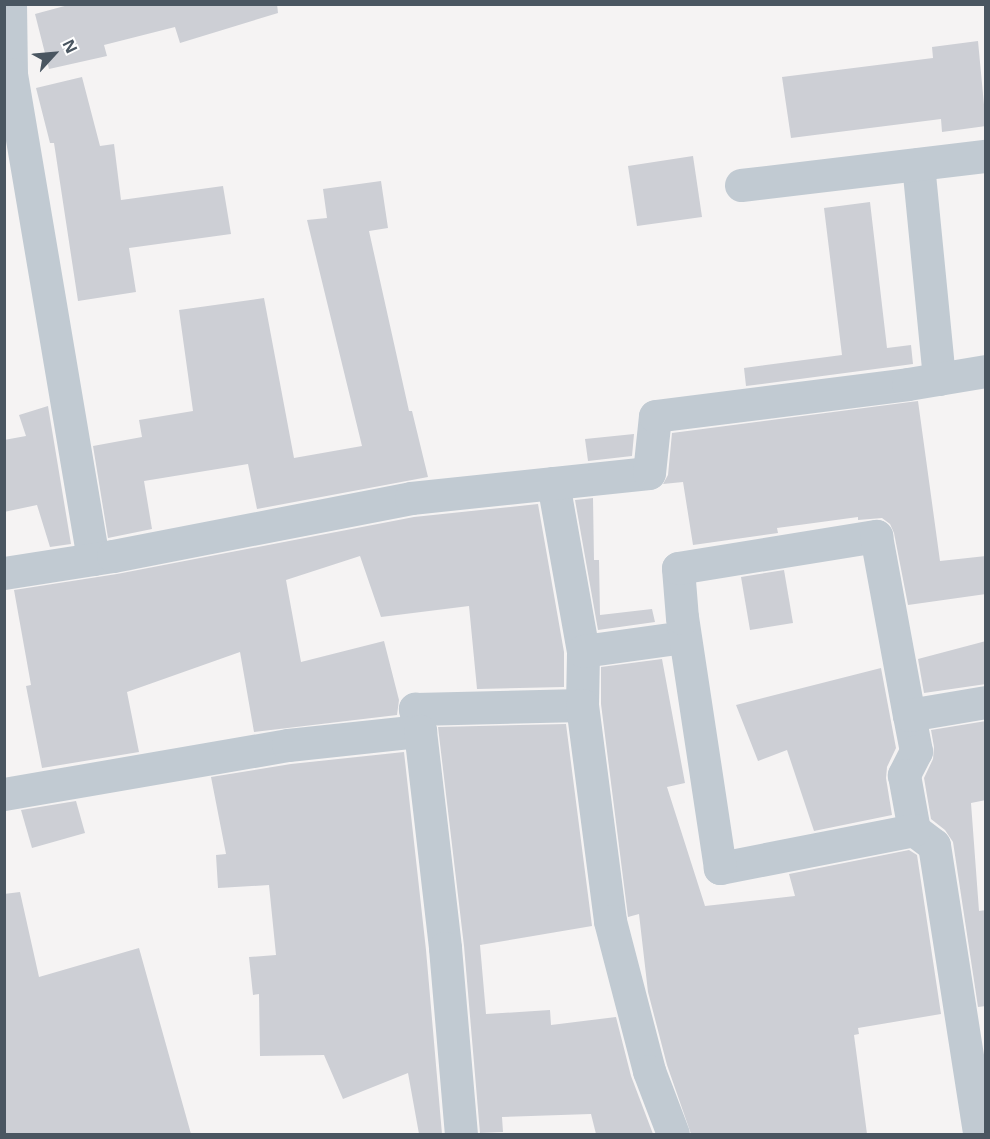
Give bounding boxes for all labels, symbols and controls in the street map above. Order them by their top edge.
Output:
north arrow [24,24,84,84]
text: N [57,35,83,57]

